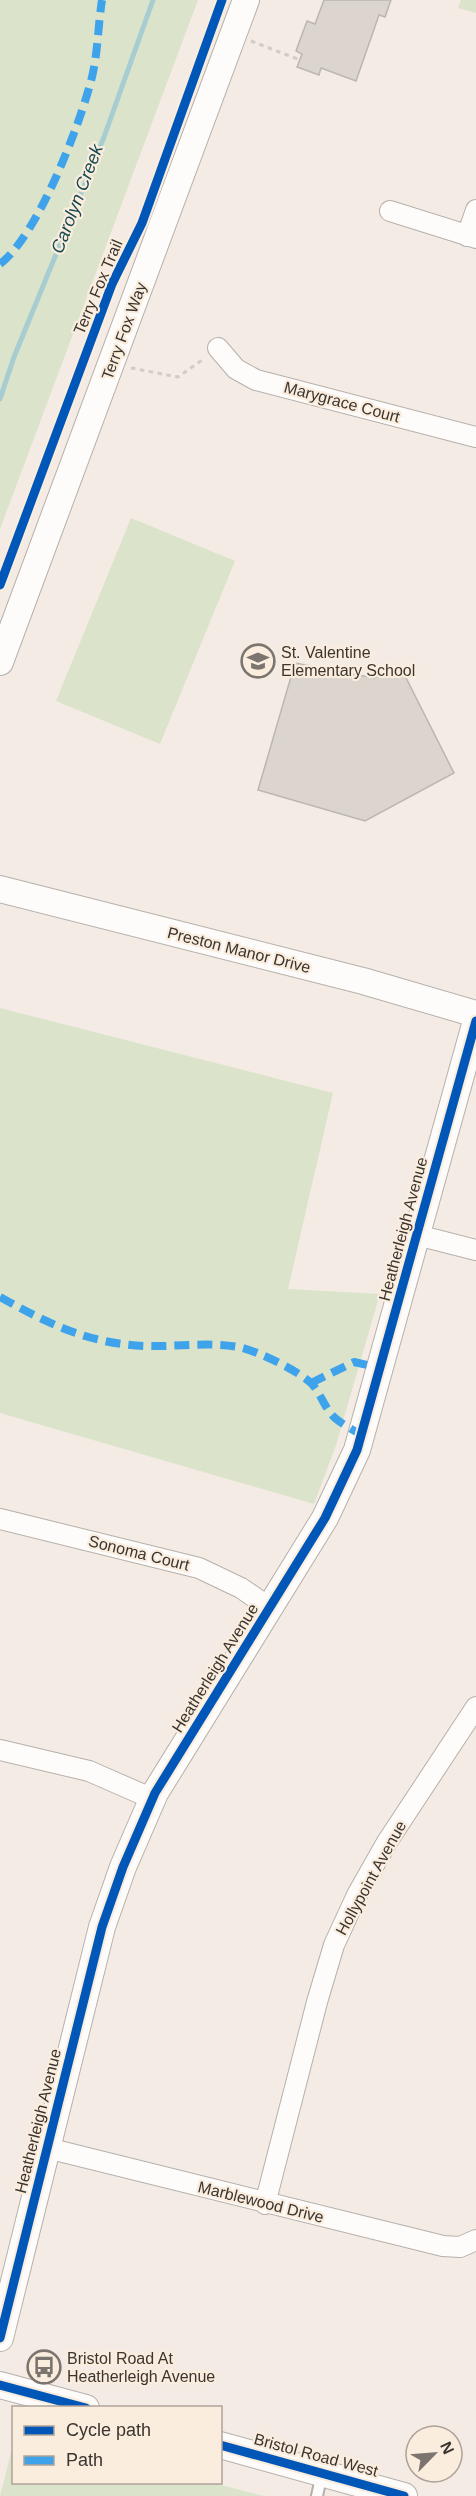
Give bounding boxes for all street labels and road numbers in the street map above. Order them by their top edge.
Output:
street label: Terry Fox Trail [70,237,126,337]
street label: Terry Fox Way [98,280,150,382]
street label: Marygrace Court [282,378,402,426]
street label: Preston Manor Drive [166,924,312,976]
street label: Heatherleigh Avenue [376,1155,430,1303]
street label: Sonoma Court [87,1532,192,1574]
street label: Heatherleigh Avenue [169,1601,262,1735]
street label: Hollypoint Avenue [333,1818,409,1938]
street label: Heatherleigh Avenue [12,2047,64,2195]
street label: Marblewood Drive [196,2178,326,2226]
street label: Bristol Road West [252,2430,380,2480]

